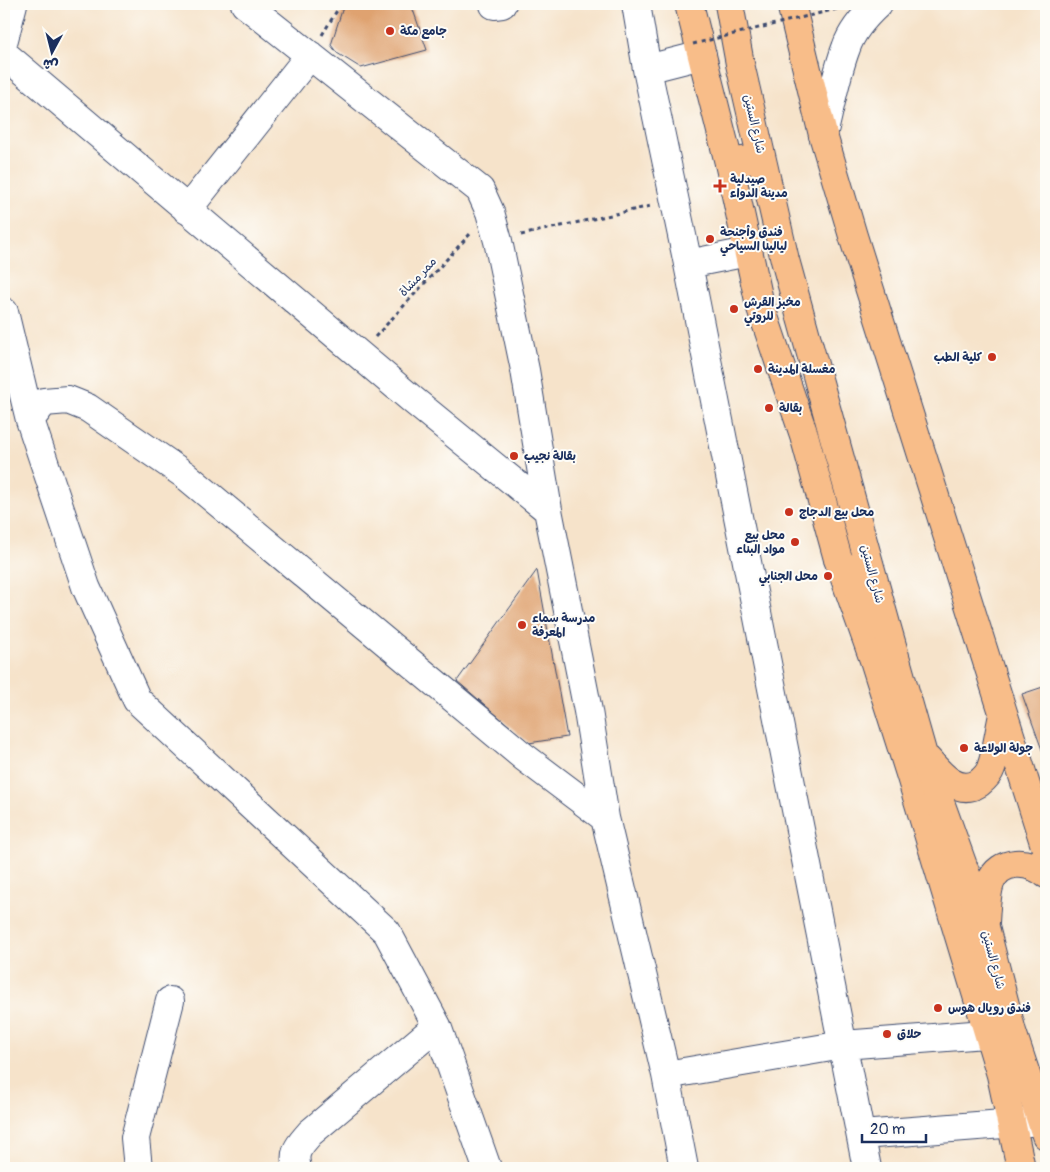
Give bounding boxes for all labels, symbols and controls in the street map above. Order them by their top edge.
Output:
place label: جامع مكة [400,24,447,40]
marker: جامع مكة [384,25,396,37]
north arrow [28,28,78,78]
text: ش [42,55,59,74]
street label: شارع الستين [739,93,768,155]
place label: صيدلية مدينة الدواء [730,172,788,201]
marker: صيدلية مدينة الدواء [714,180,726,192]
place label: فندق وأجنحة ليالينا السياحي [720,224,788,257]
marker: فندق وأجنحة ليالينا السياحي [704,233,716,245]
street label: ممر مشاة [396,254,440,300]
place label: مخبز القرش للروتي [744,295,801,327]
marker: مخبز القرش للروتي [728,303,740,315]
place label: كلية الطب [934,350,983,365]
marker: كلية الطب [986,351,998,363]
place label: مغسلة المدينة [768,362,835,377]
marker: مغسلة المدينة [752,363,764,375]
place label: بقالة [779,401,802,416]
marker: بقالة [763,402,775,414]
place label: بقالة نجيب [524,449,576,464]
marker: بقالة نجيب [508,450,520,462]
place label: محل بيع الدجاج [799,505,874,521]
marker: محل بيع الدجاج [783,506,795,518]
place label: محل بيع مواد البناء [736,528,785,557]
marker: محل بيع مواد البناء [789,536,801,548]
street label: شارع الستين [856,543,887,605]
place label: محل الجنابي [759,569,818,587]
marker: محل الجنابي [822,570,834,582]
place label: مدرسة سماء المعرفة [532,611,595,640]
marker: مدرسة سماء المعرفة [516,619,528,631]
place label: جولة الولاعة [974,741,1033,756]
marker: جولة الولاعة [958,742,970,754]
street label: شارع الستين [977,929,1008,991]
place label: فندق رويال هوس [948,1001,1031,1016]
marker: فندق رويال هوس [932,1002,944,1014]
place label: حلاق [897,1027,921,1042]
marker: حلاق [881,1028,893,1040]
scale bar [862,1112,926,1144]
text: 20 m [870,1120,905,1139]

